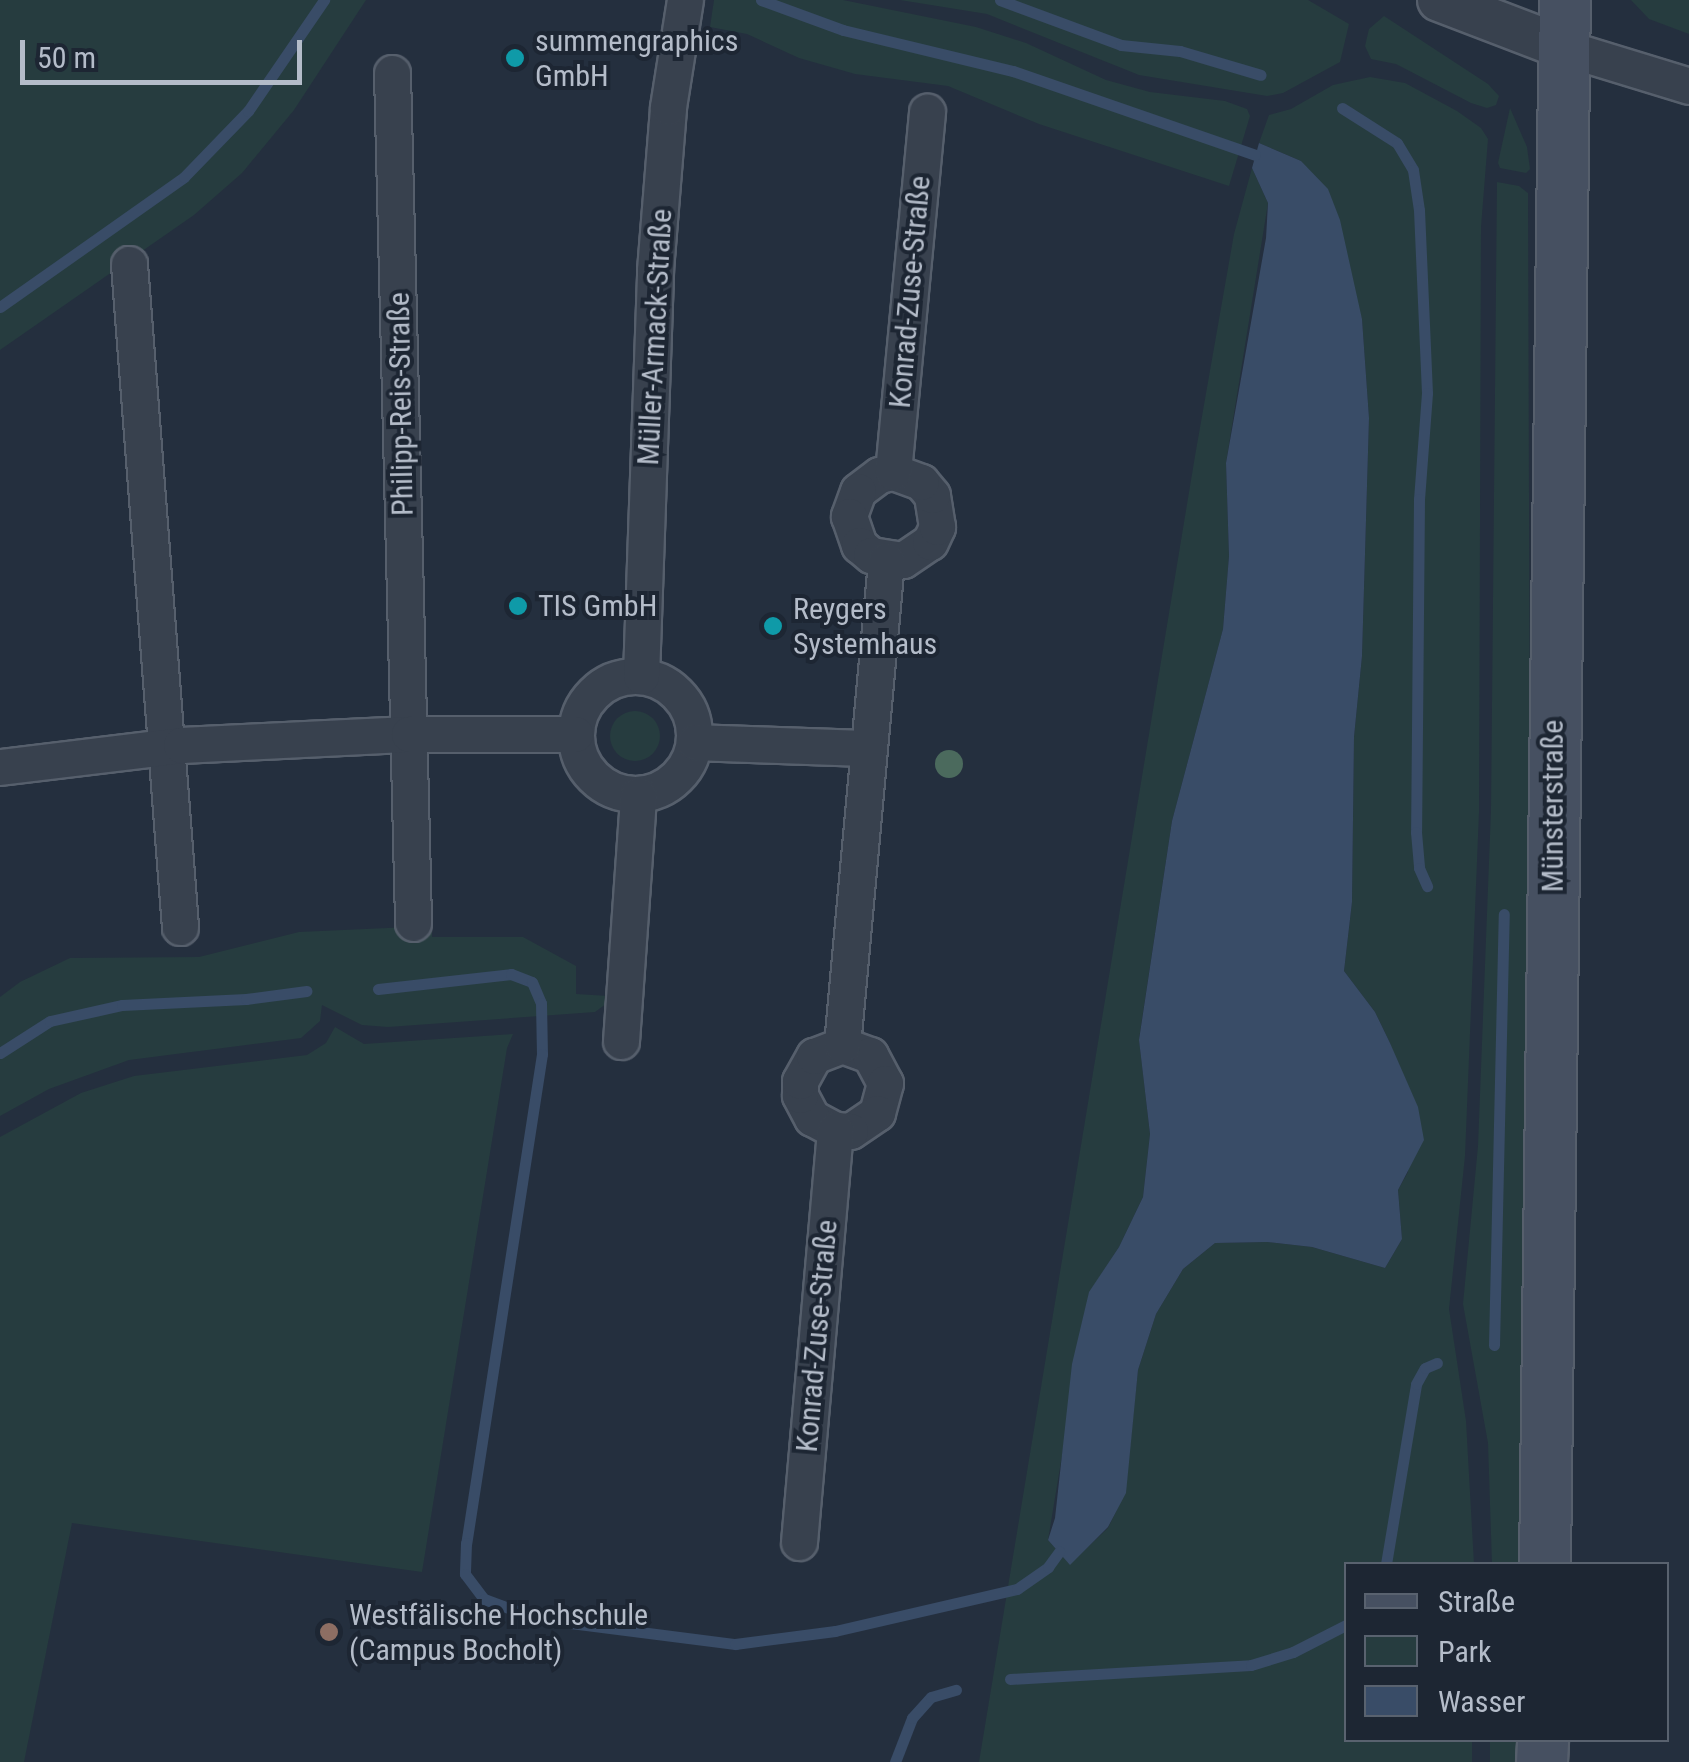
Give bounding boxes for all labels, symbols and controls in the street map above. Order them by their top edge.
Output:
scale bar [25,20,308,82]
place label: summengraphics GmbH [535,23,738,94]
text: 50 m [37,40,96,75]
marker: summengraphics GmbH [504,47,526,69]
street label: Konrad-Zuse-Straße [882,174,938,410]
street label: Müller-Armack-Straße [630,208,680,466]
street label: Philipp-Reis-Straße [381,292,421,516]
place label: TIS GmbH [538,588,657,624]
place label: Reygers Systemhaus [793,591,937,662]
marker: TIS GmbH [507,595,529,617]
marker: Reygers Systemhaus [762,615,784,637]
street label: Münsterstraße [1535,720,1571,892]
street label: Konrad-Zuse-Straße [789,1218,845,1454]
legend [1344,1562,1669,1742]
text: Straße [1438,1584,1515,1619]
place label: Westfälische Hochschule (Campus Bocholt) [349,1597,648,1668]
marker: Westfälische Hochschule (Campus Bocholt) [318,1621,340,1643]
text: Park [1438,1634,1492,1669]
text: Wasser [1438,1684,1525,1719]

